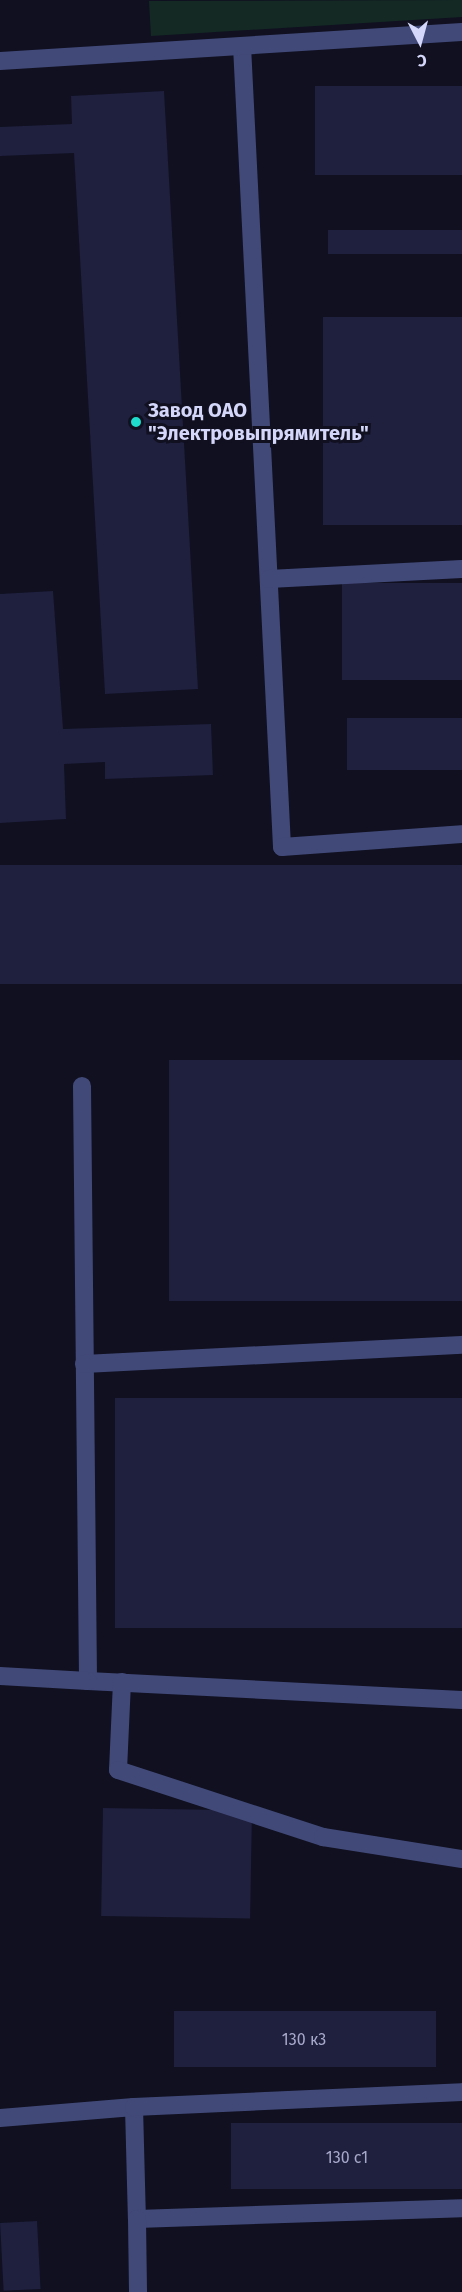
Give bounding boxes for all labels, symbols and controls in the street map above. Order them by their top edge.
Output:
north arrow [390,12,450,72]
text: С [416,50,428,70]
place label: Завод ОАО "Электровыпрямитель" [148,398,369,445]
marker: Завод ОАО "Электровыпрямитель" [129,415,143,429]
house number: 130 к3 [282,2030,326,2050]
house number: 130 с1 [326,2148,368,2168]

